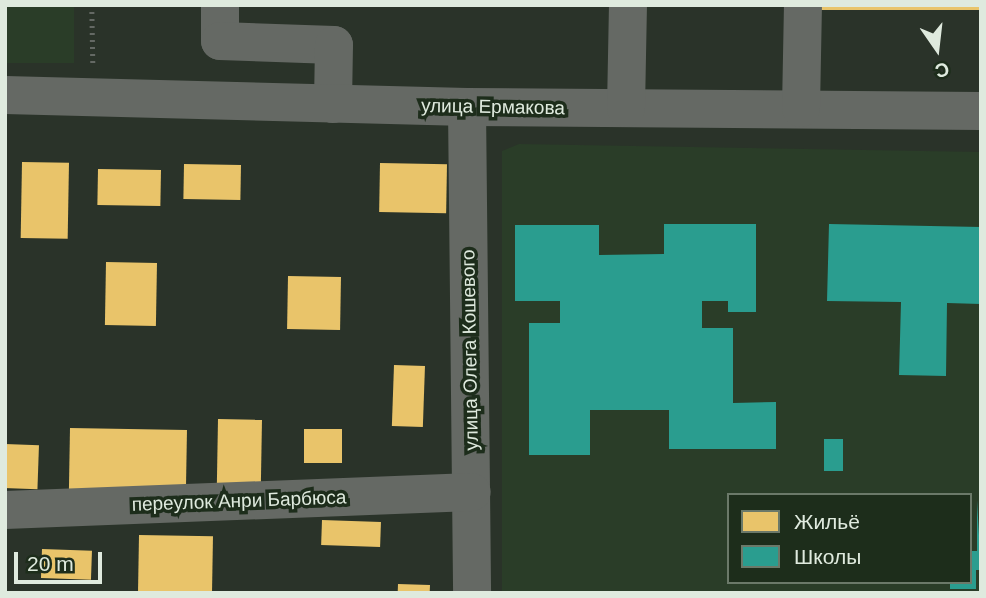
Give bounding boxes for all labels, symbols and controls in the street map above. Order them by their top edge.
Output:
north arrow [902,14,972,84]
text: С [933,58,951,82]
street label: улица Ермакова [421,94,565,120]
street label: улица Олега Кошевого [457,249,483,451]
street label: переулок Анри Барбюса [131,486,347,516]
legend [727,493,972,584]
text: Жильё [794,510,860,533]
scale bar [18,538,105,582]
text: Школы [794,545,861,568]
text: 20 m [27,552,74,575]

